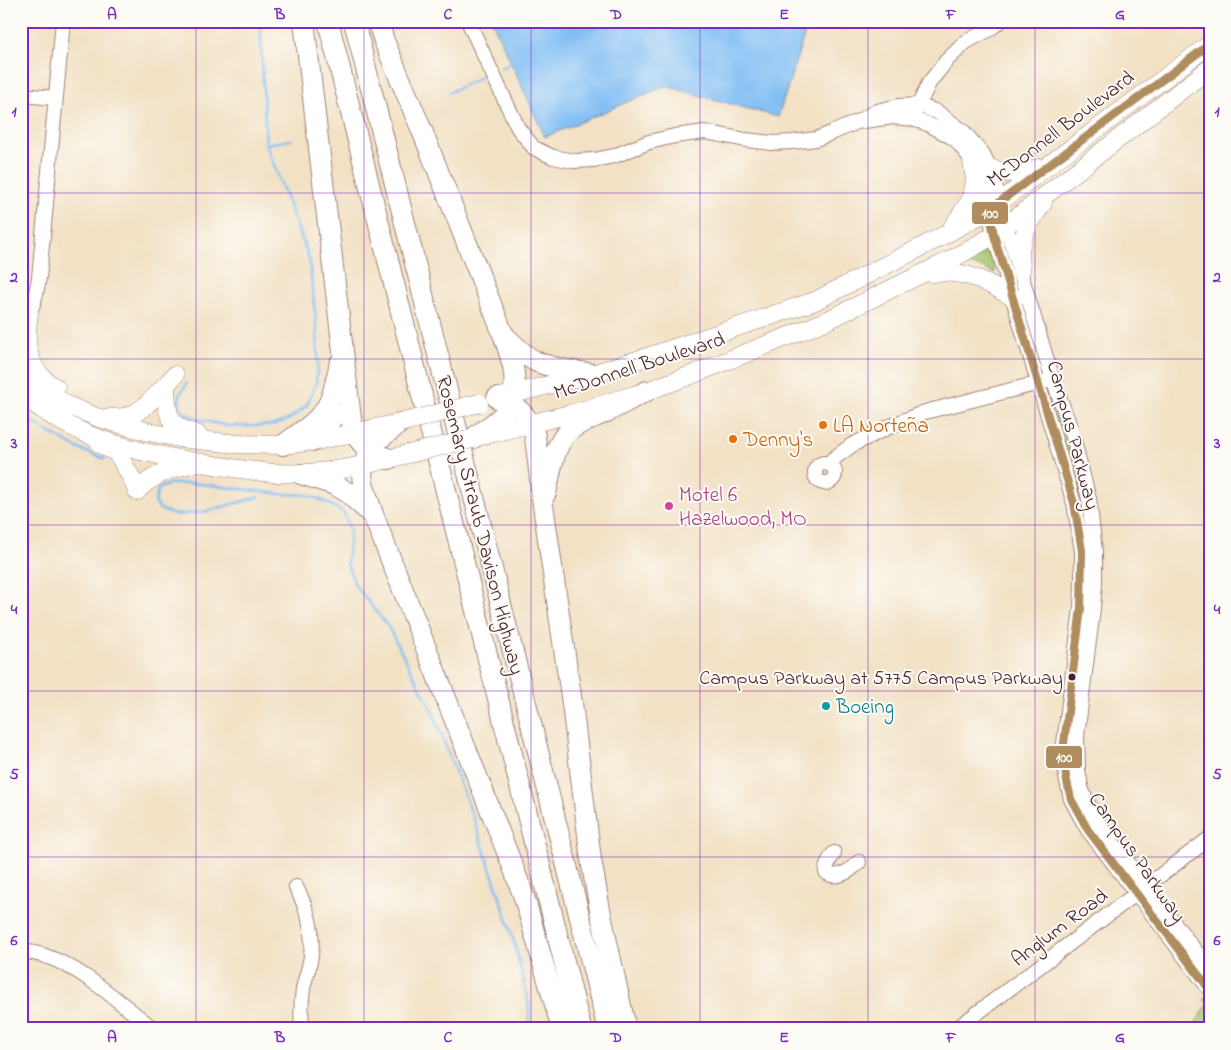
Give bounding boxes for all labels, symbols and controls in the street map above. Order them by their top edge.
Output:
text: A [107,3,117,27]
text: B [274,3,286,27]
text: C [444,3,453,27]
text: D [609,3,622,27]
text: E [779,3,789,27]
text: F [945,3,957,27]
text: G [1115,3,1125,27]
street label: McDonnell Boulevard [981,64,1142,195]
text: 1 [11,100,17,124]
text: 1 [1214,100,1220,124]
line badge: 100 [971,201,1009,225]
text: 100 [982,204,998,225]
text: 2 [9,266,18,290]
text: 2 [1212,266,1221,290]
street label: McDonnell Boulevard [550,325,729,409]
street label: Campus Parkway [1036,358,1106,514]
street label: Rosemary Straub Davison Highway [425,373,531,679]
place label: LA Norteña [833,412,929,442]
marker: LA Norteña [817,419,829,431]
place label: Denny's [742,426,813,458]
text: 3 [10,432,18,456]
text: 3 [1213,432,1221,456]
marker: Denny's [727,433,739,445]
place label: Motel 6 Hazelwood, MO [679,481,807,535]
marker: Motel 6 Hazelwood, MO [663,500,675,512]
text: 4 [10,598,18,622]
text: 4 [1213,598,1221,622]
place label: Campus Parkway at 5775 Campus Parkway [699,665,1063,694]
marker: Campus Parkway at 5775 Campus Parkway [1067,672,1077,682]
place label: Boeing [835,693,894,725]
marker: Boeing [820,700,832,712]
line badge: 100 [1045,745,1083,769]
text: 100 [1056,748,1072,769]
text: 5 [9,763,19,787]
text: 5 [1212,763,1222,787]
street label: Campus Parkway [1078,787,1193,931]
street label: Anglum Road [1005,882,1116,977]
text: 6 [9,929,18,953]
text: 6 [1212,929,1221,953]
text: A [107,1026,117,1050]
text: B [274,1026,286,1050]
text: C [444,1026,453,1050]
text: D [609,1026,622,1050]
text: E [779,1026,789,1050]
text: F [945,1026,957,1050]
text: G [1115,1026,1125,1050]

